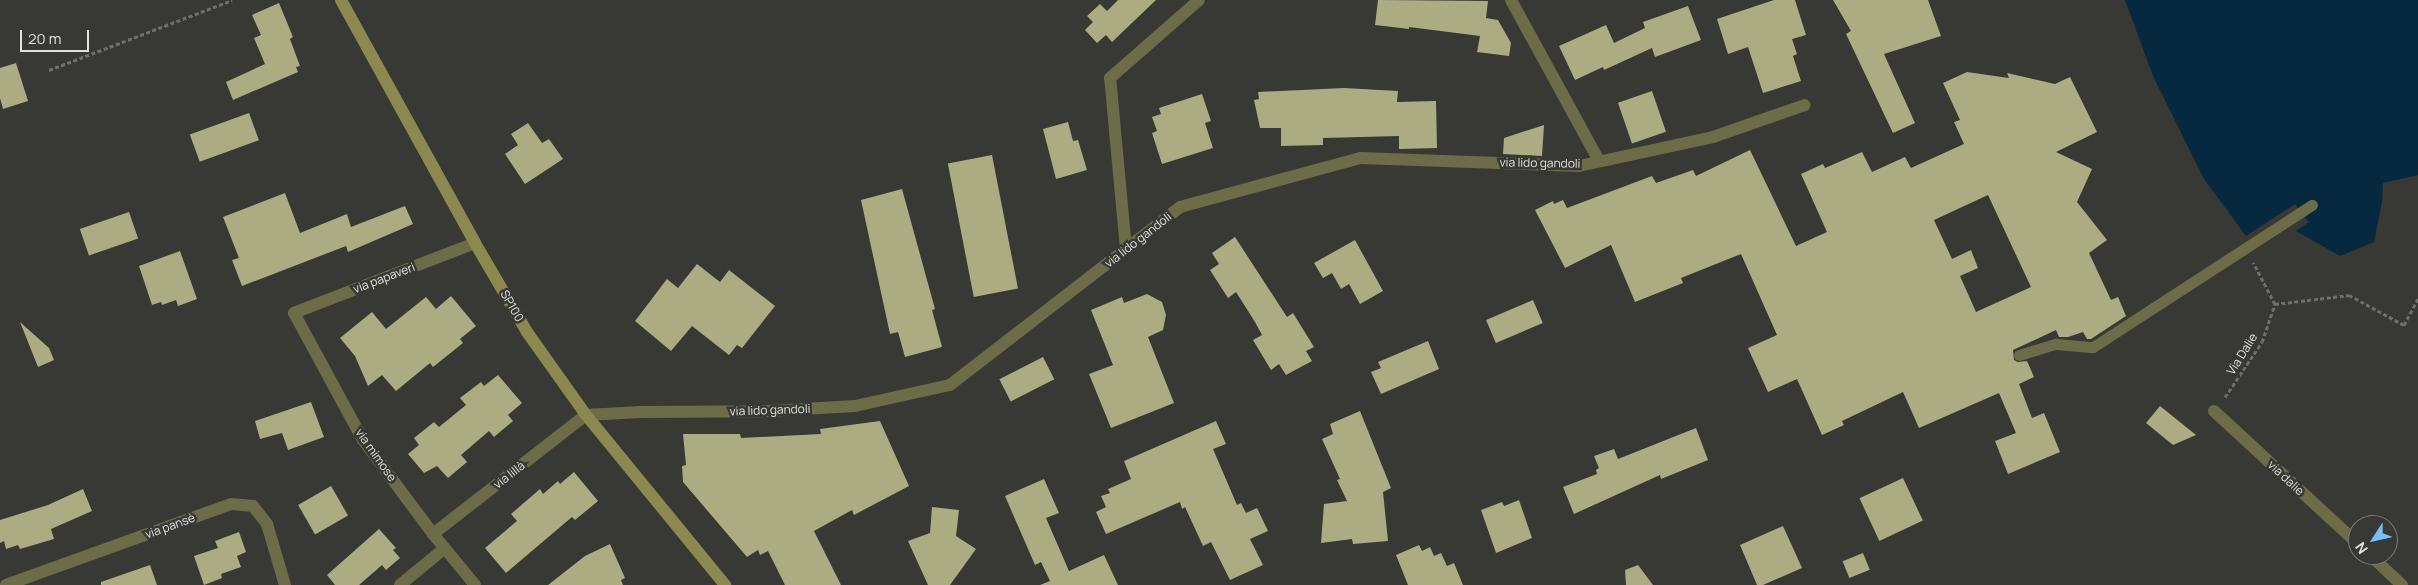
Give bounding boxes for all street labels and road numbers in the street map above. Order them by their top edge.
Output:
street label: via lido gandoli [1499,155,1581,171]
street label: via lido gandoli [1102,209,1174,271]
street label: via papaveri [351,260,417,296]
street label: SP100 [497,288,527,324]
street label: Via Dalie [2224,331,2260,377]
street label: via lido gandoli [729,401,811,419]
street label: via mimose [352,426,400,484]
street label: via lillà [490,458,528,492]
street label: via dalie [2265,458,2307,498]
street label: via pansè [143,510,197,542]

